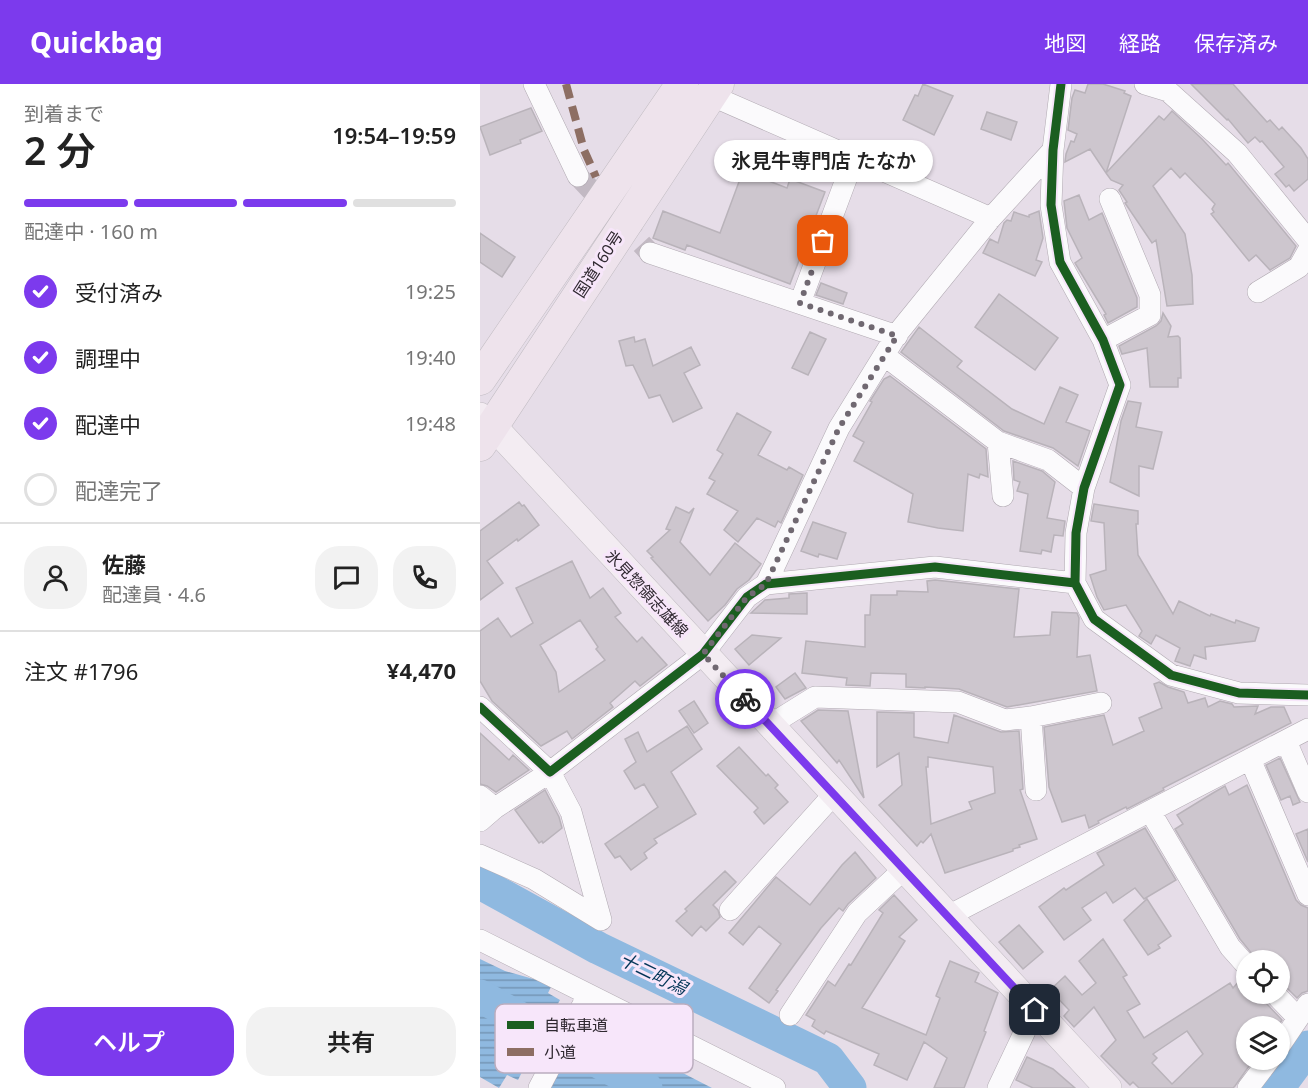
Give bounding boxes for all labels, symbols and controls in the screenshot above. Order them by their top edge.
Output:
text: Quickbag [30,23,163,61]
text: 地図 [1044,29,1086,57]
text: 経路 [1119,29,1161,57]
text: 保存済み [1194,29,1278,57]
text: 到着まで [24,100,104,127]
text: 19:54–19:59 [332,120,456,150]
text: 2 分 [24,123,95,176]
callout: 氷見牛専門店 たなか [714,139,932,181]
text: 氷見牛専門店 たなか [731,147,916,174]
pin [797,215,848,266]
text: 配達中 · 160 m [24,218,158,245]
icon: bag [806,224,839,257]
street label: 国道160号 [568,226,628,302]
icon: check [24,275,57,308]
text: 受付済み [75,277,163,307]
text: 19:25 [405,278,456,305]
icon: check [24,341,57,374]
text: 調理中 [75,343,141,373]
text: 19:40 [405,344,456,371]
icon: check [24,407,57,440]
text: 配達中 [75,409,141,439]
text: 19:48 [405,410,456,437]
text: 配達完了 [75,475,163,505]
street label: 氷見惣領志雄線 [601,545,693,641]
button: person [24,546,87,609]
button: chat [315,546,378,609]
button: phone [393,546,456,609]
text: 佐藤 [102,549,146,579]
text: 配達員 · 4.6 [102,581,206,608]
text: ¥4,470 [387,655,456,685]
text: 注文 #1796 [24,656,138,686]
courier [715,669,775,729]
icon: bike [729,683,762,716]
water label: 十二町潟 [616,947,693,1001]
map controls [1236,950,1290,1070]
button: locate [1236,950,1290,1004]
pin [1009,984,1060,1035]
icon: home [1018,993,1051,1026]
legend [495,1004,693,1073]
button: ヘルプ [24,1007,234,1076]
button: 共有 [246,1007,456,1076]
text: 自転車道 [544,1014,608,1036]
button: layers [1236,1016,1290,1070]
text: 小道 [544,1041,576,1063]

